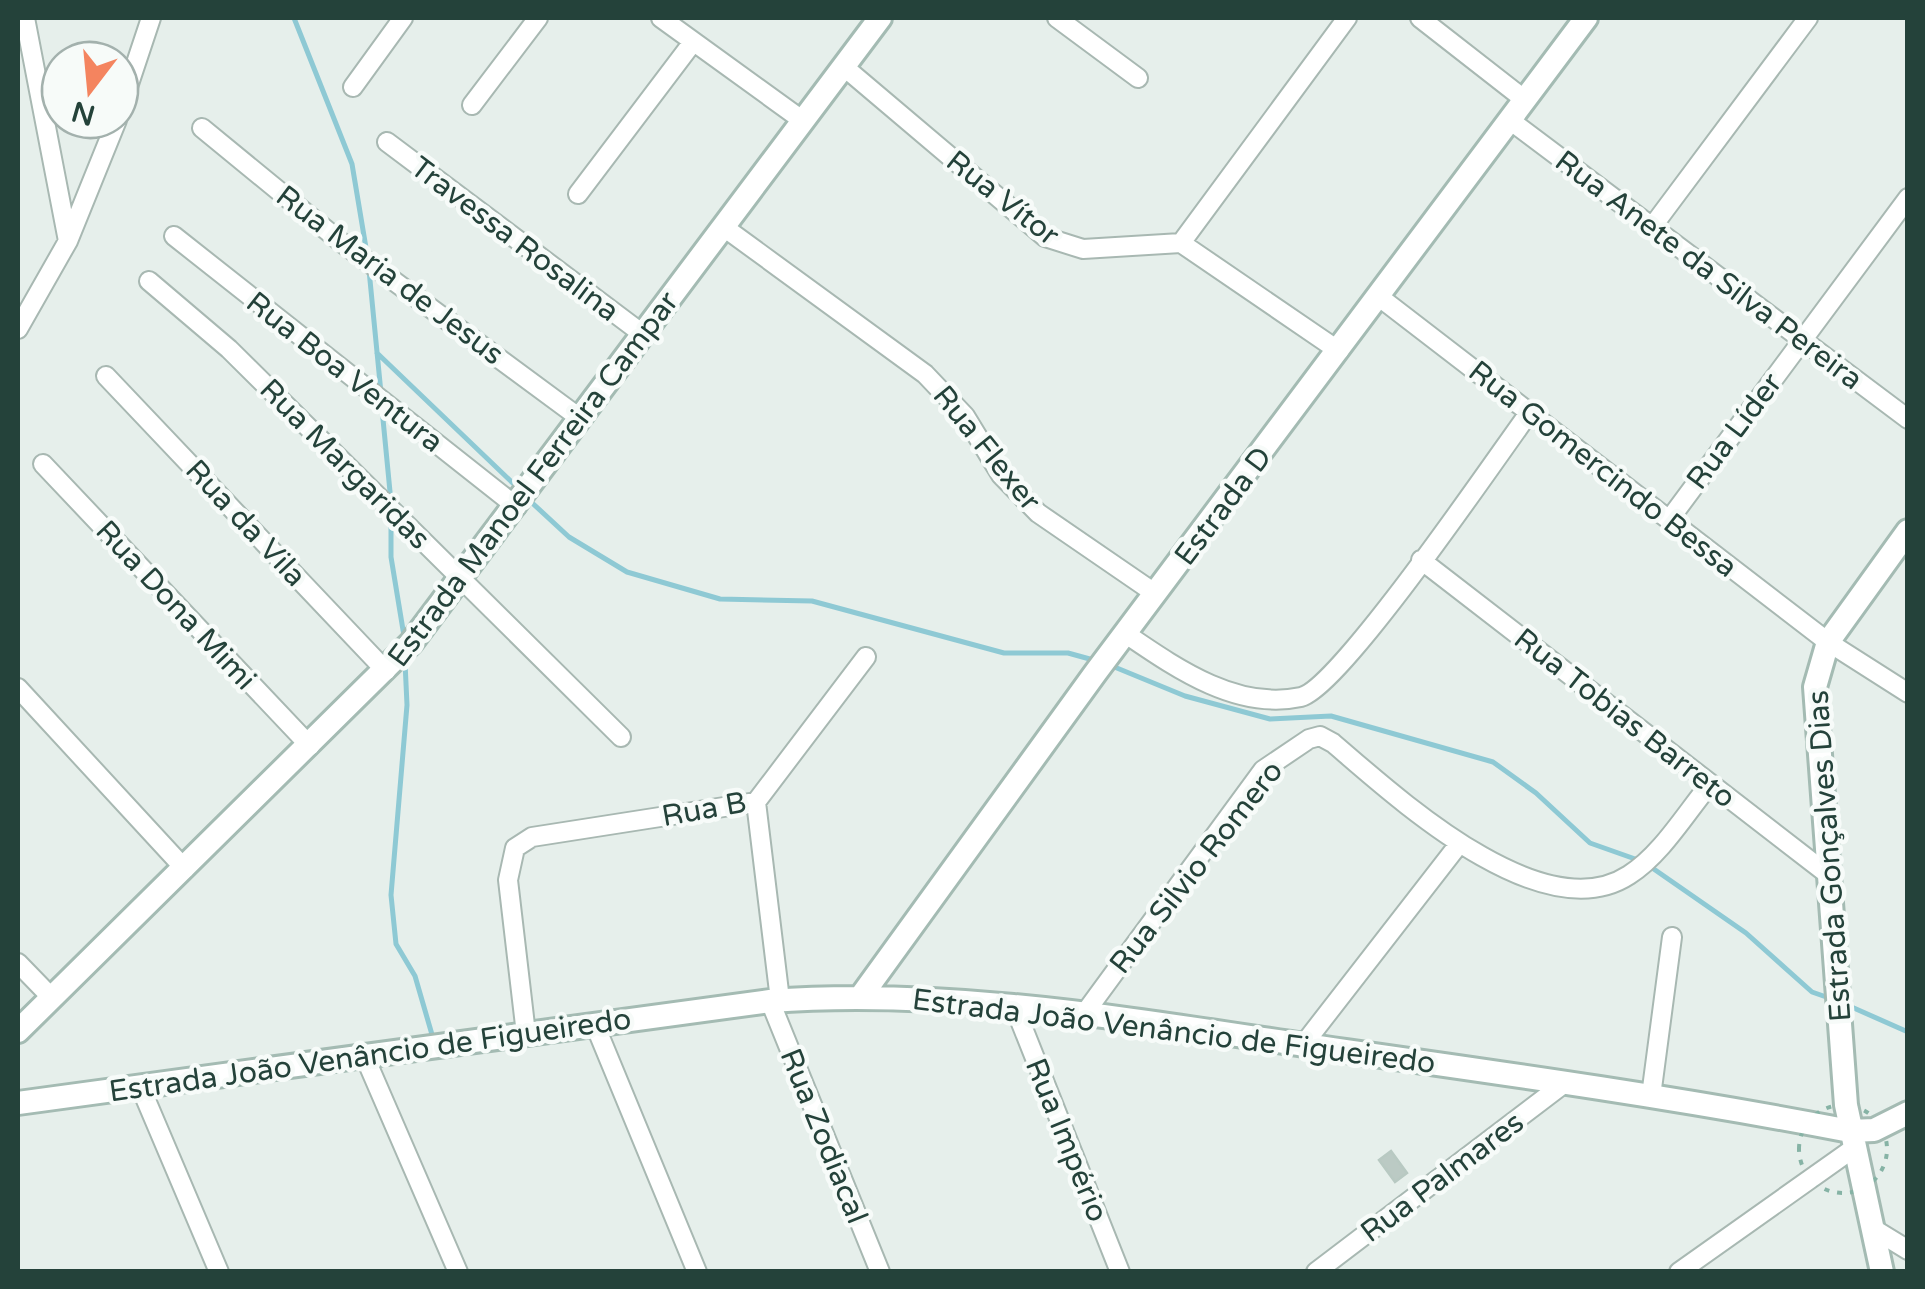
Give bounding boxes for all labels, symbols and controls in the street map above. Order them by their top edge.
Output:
north arrow [40,40,140,140]
text: N [68,94,99,133]
street label: Rua Vítor [939,143,1067,254]
street label: Rua Anete da Silva Pereira [1548,143,1870,398]
street label: Travessa Rosalina [403,149,626,330]
street label: Rua Maria de Jesus [269,178,511,373]
street label: Rua Boa Ventura [239,284,451,461]
street label: Estrada Manoel Ferreira Campar [380,284,687,674]
street label: Rua Gomercindo Bessa [1461,353,1744,586]
street label: Rua Líder [1679,365,1791,497]
street label: Rua Margaridas [252,371,438,557]
street label: Rua Flexer [925,378,1049,519]
street label: Estrada D [1167,440,1280,573]
street label: Rua da Vila [177,452,314,595]
street label: Rua Dona Mimi [88,513,264,698]
street label: Rua Tobias Barreto [1507,620,1743,816]
street label: Estrada Gonçalves Dias [1799,689,1860,1023]
street label: Rua Silvio Romero [1102,753,1291,981]
street label: Rua B [659,784,749,835]
street label: Estrada João Venâncio de Figueiredo [910,981,1438,1082]
street label: Estrada João Venâncio de Figueiredo [107,1001,633,1110]
street label: Rua Zodiacal [772,1043,875,1229]
street label: Rua Império [1017,1053,1116,1227]
street label: Rua Palmares [1353,1104,1531,1251]

